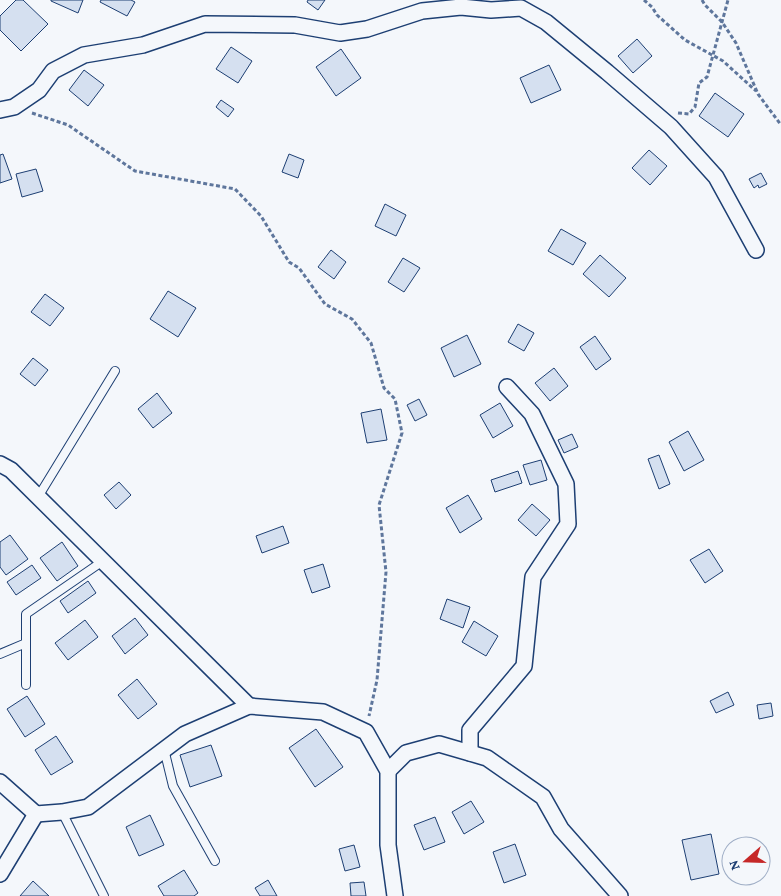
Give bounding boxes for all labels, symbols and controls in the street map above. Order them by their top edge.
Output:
north arrow [721,836,771,886]
text: N [724,858,743,873]

